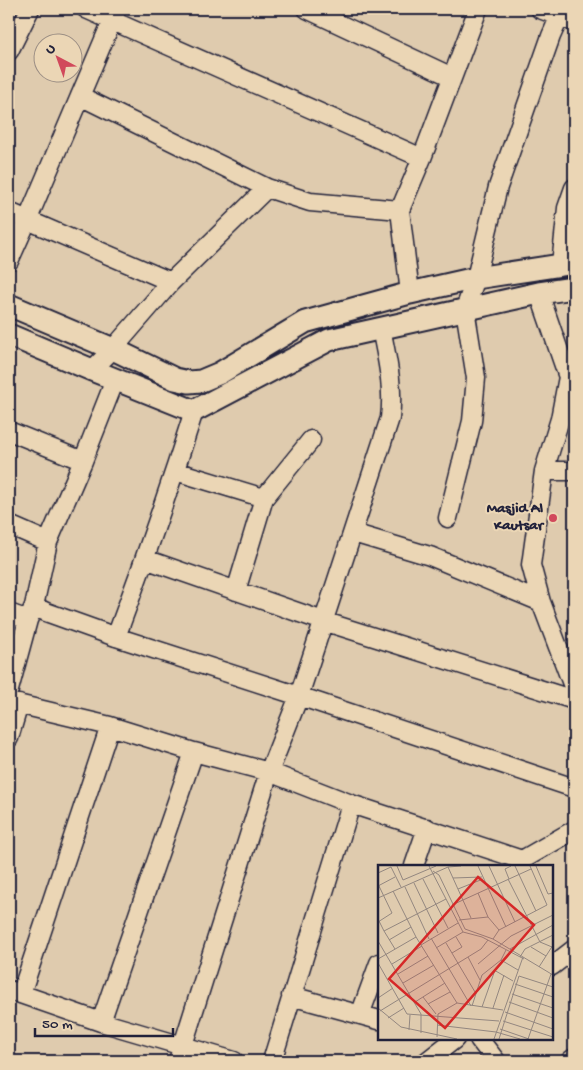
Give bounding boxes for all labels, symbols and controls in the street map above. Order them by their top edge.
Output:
north arrow [32,32,82,82]
text: U [42,41,60,59]
place label: Masjid Al Kautsar [487,500,545,535]
marker: Masjid Al Kautsar [547,512,559,524]
inset map [378,865,553,1040]
scale bar [35,1005,172,1037]
text: 50 m [42,1016,73,1034]

